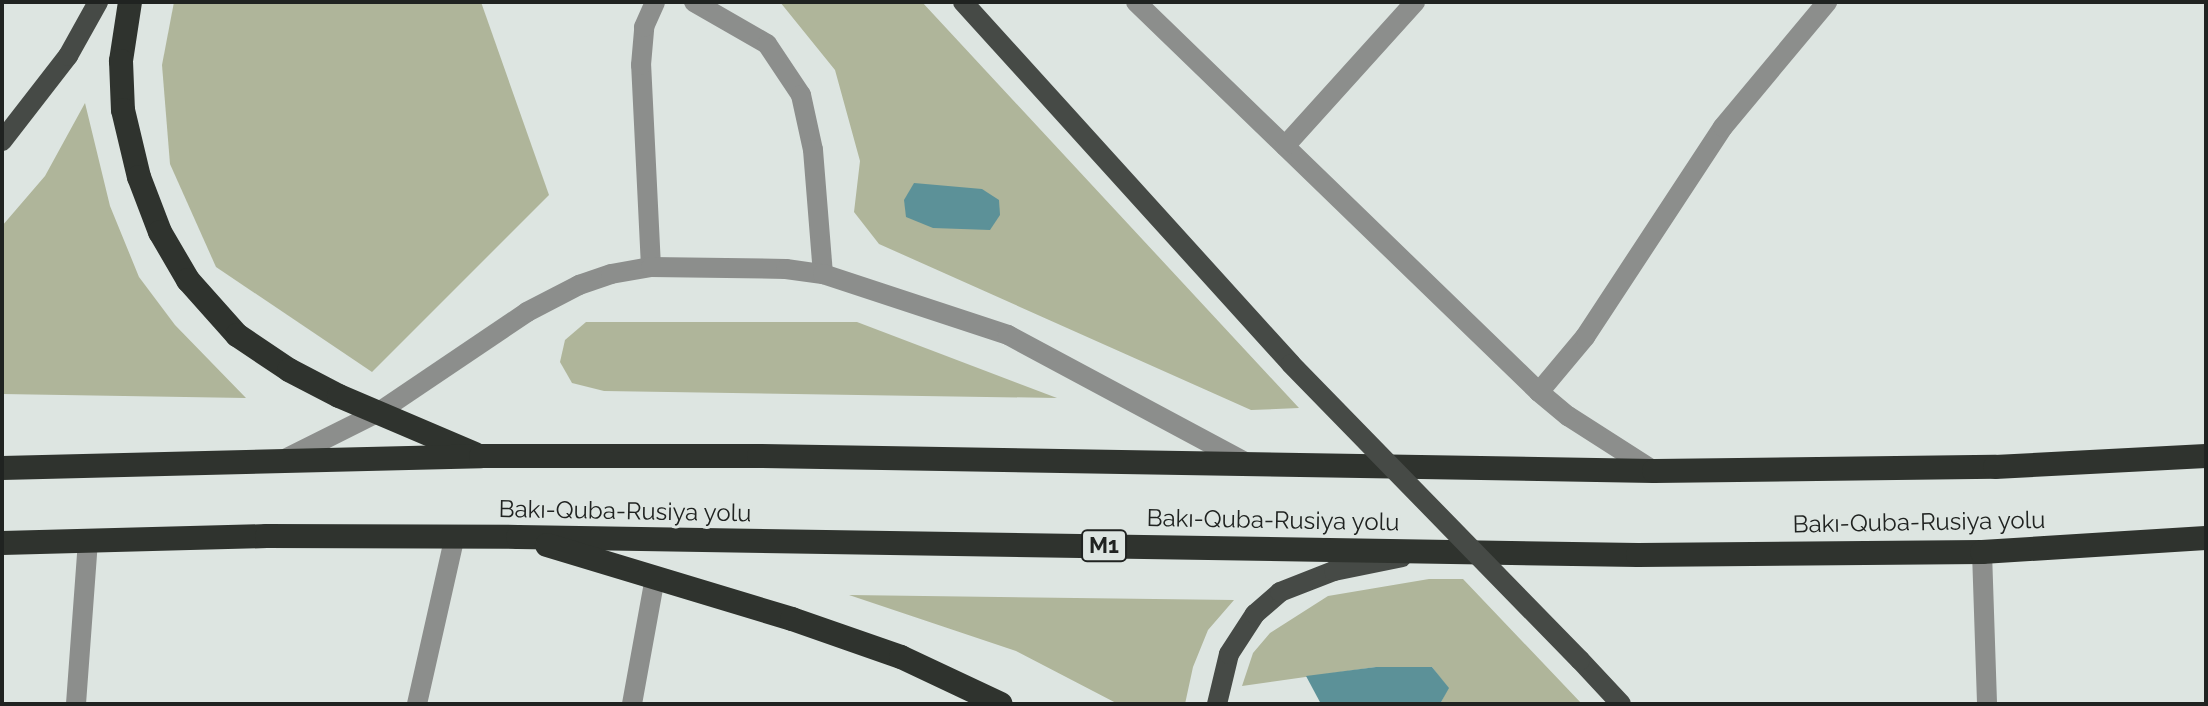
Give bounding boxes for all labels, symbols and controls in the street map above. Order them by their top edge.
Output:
street label: Bakı-Quba-Rusiya yolu [498,494,752,528]
street label: Bakı-Quba-Rusiya yolu [1146,503,1400,537]
street label: Bakı-Quba-Rusiya yolu [1792,505,2046,539]
road number: M1 [1080,528,1128,564]

